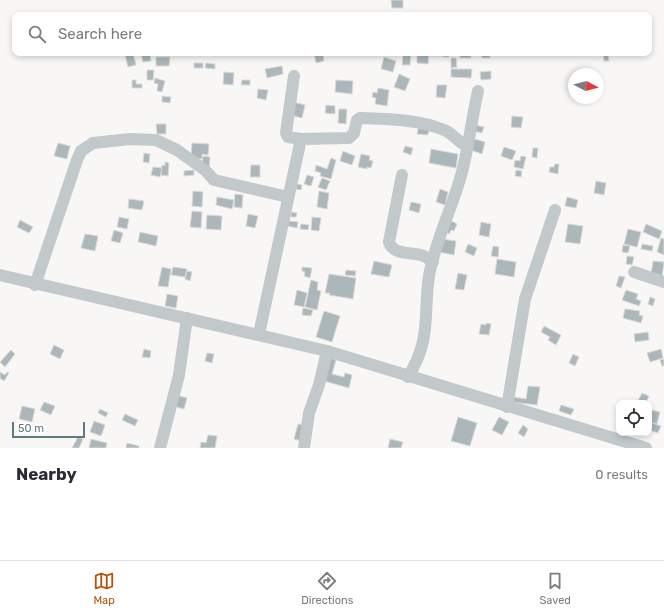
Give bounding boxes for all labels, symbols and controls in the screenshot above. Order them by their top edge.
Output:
search box [12,12,652,56]
icon: search [26,23,48,45]
text: Search here [58,25,142,43]
north arrow [568,68,604,104]
map controls [616,400,652,436]
button: locate [616,400,652,436]
scale bar [12,420,85,439]
text: 50 m [18,422,44,435]
text: Nearby [16,464,77,484]
text: 0 results [595,467,648,482]
tab: Map [93,570,115,607]
tab: Directions [301,570,353,607]
tab: Saved [540,570,571,607]

